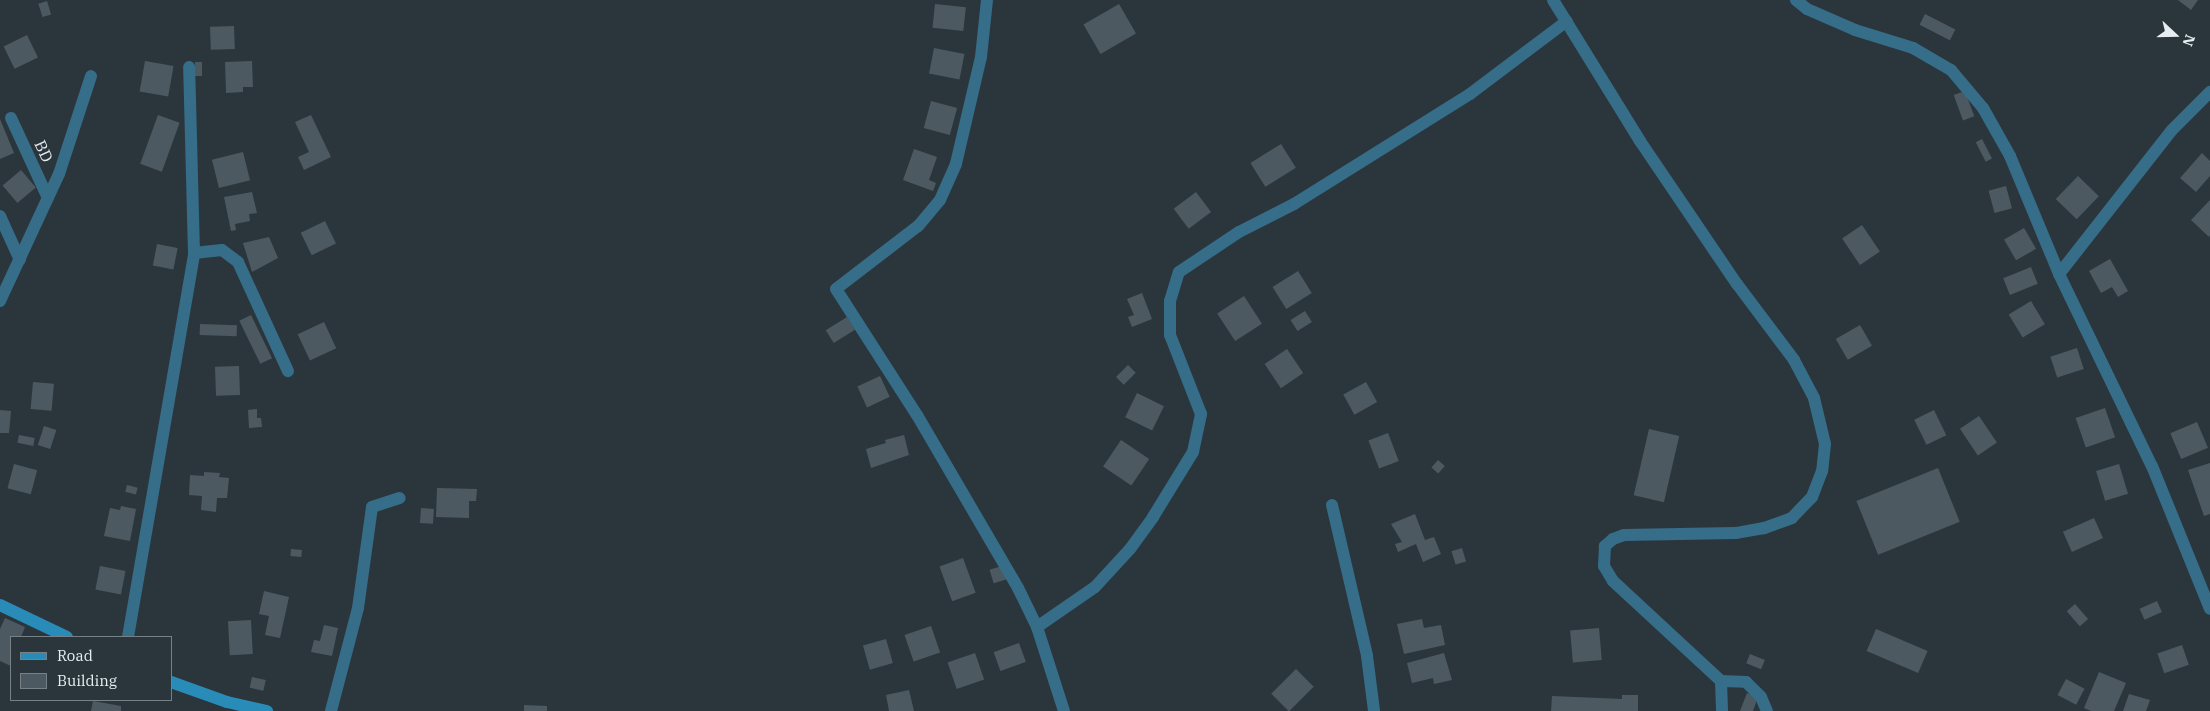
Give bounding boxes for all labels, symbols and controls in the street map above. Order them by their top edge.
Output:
north arrow [2150,10,2200,60]
text: N [2179,32,2199,49]
street label: BD [31,137,57,165]
legend [10,636,172,701]
text: Road [57,646,93,665]
text: Building [57,671,117,690]

